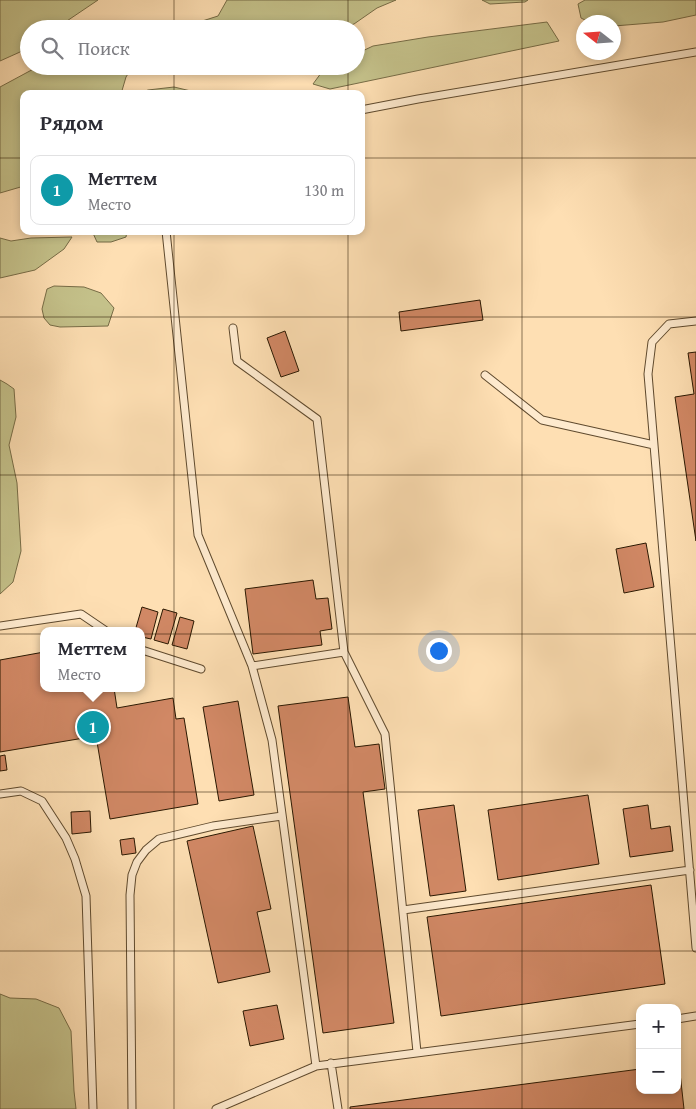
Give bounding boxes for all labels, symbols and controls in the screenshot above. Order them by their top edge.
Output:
north arrow [576,15,621,60]
search box [20,20,365,75]
icon: search [38,34,66,62]
text: Поиск [78,34,130,62]
text: Рядом [40,107,103,138]
text: Меттем [88,164,157,192]
text: 1 [53,178,61,202]
text: 130 m [304,178,344,202]
text: Место [88,192,131,216]
popup [40,627,145,692]
text: Меттем [58,634,127,662]
your location [426,638,452,664]
text: Место [58,662,101,686]
pin: 1 [77,708,109,746]
map controls [636,1004,681,1094]
button: + [636,1004,681,1049]
button: − [636,1049,681,1094]

